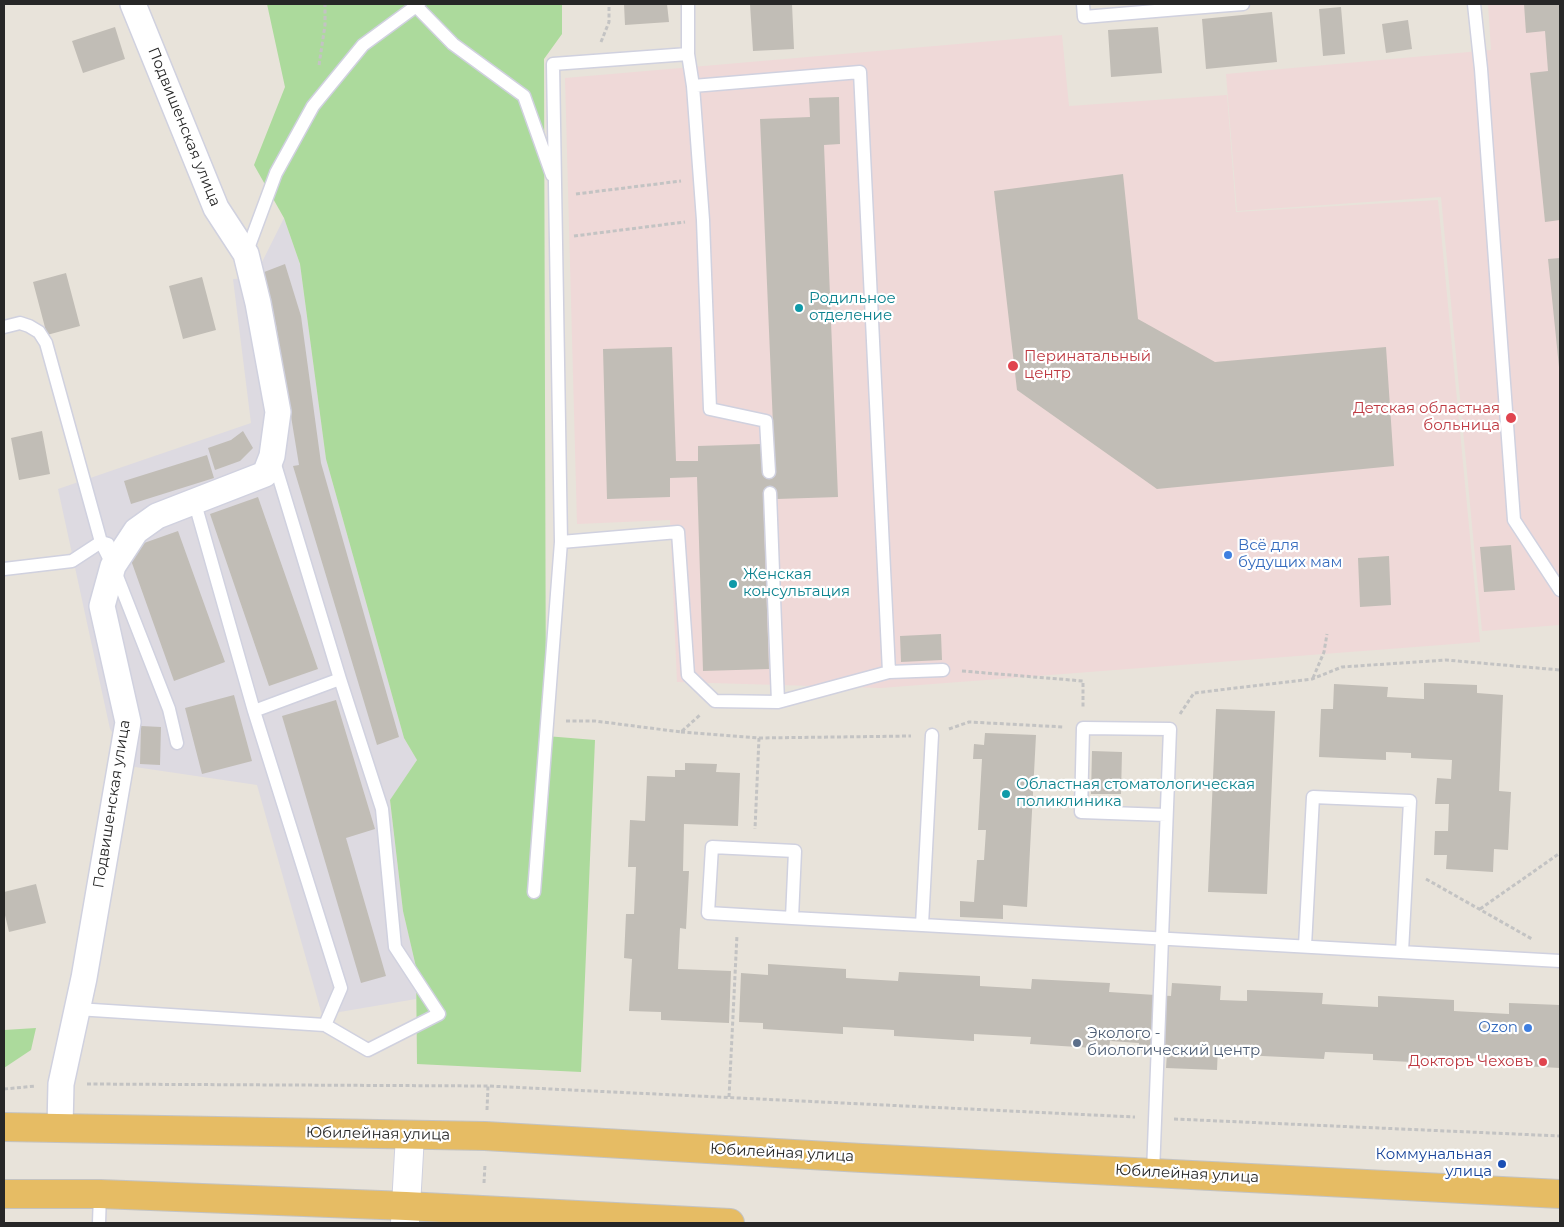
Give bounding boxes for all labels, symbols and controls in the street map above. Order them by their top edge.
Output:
street label: Подвишенская улица [144,45,224,209]
place label: Родильное отделение [809,290,896,325]
marker: Родильное отделение [793,302,805,314]
place label: Перинатальный центр [1024,348,1151,383]
marker: Перинатальный центр [1006,359,1020,373]
place label: Детская областная больница [1353,400,1500,435]
marker: Детская областная больница [1504,411,1518,425]
place label: Всё для будущих мам [1238,537,1342,572]
marker: Всё для будущих мам [1222,549,1234,561]
place label: Женская консультация [743,566,850,601]
marker: Женская консультация [727,578,739,590]
street label: Подвишенская улица [90,719,134,889]
place label: Областная стоматологическая поликлиника [1016,776,1255,811]
marker: Областная стоматологическая поликлиника [1000,788,1012,800]
place label: Ozon [1478,1019,1518,1037]
marker: Ozon [1522,1022,1534,1034]
place label: Эколого - биологический центр [1087,1025,1260,1060]
marker: Эколого - биологический центр [1071,1037,1083,1049]
place label: Докторъ Чеховъ [1408,1053,1533,1071]
marker: Докторъ Чеховъ [1537,1056,1549,1068]
street label: Юбилейная улица [306,1124,450,1144]
street label: Юбилейная улица [709,1140,855,1166]
place label: Коммунальная улица [1376,1146,1492,1181]
marker: Коммунальная улица [1496,1158,1508,1170]
street label: Юбилейная улица [1114,1161,1260,1187]

